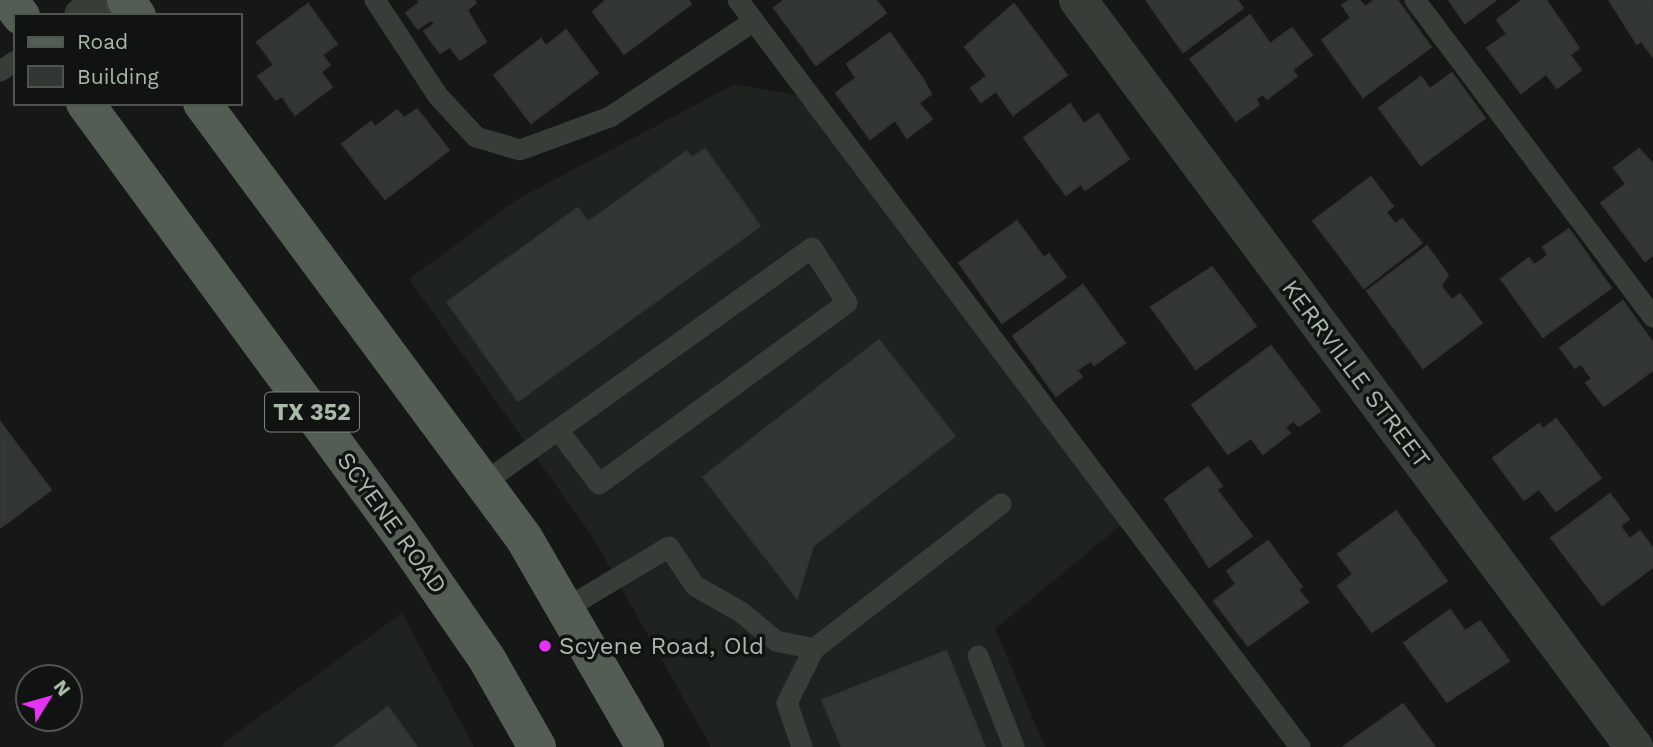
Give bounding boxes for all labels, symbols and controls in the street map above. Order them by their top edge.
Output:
legend [14,14,242,105]
text: Road [77,29,128,54]
text: Building [77,64,159,89]
street label: KERRVILLE STREET [1276,275,1436,473]
road number: TX 352 [265,392,359,432]
street label: SCYENE ROAD [331,447,453,599]
place label: Scyene Road, Old [559,632,764,660]
marker: Scyene Road, Old [537,638,553,654]
north arrow [14,663,84,733]
text: N [49,676,76,701]

